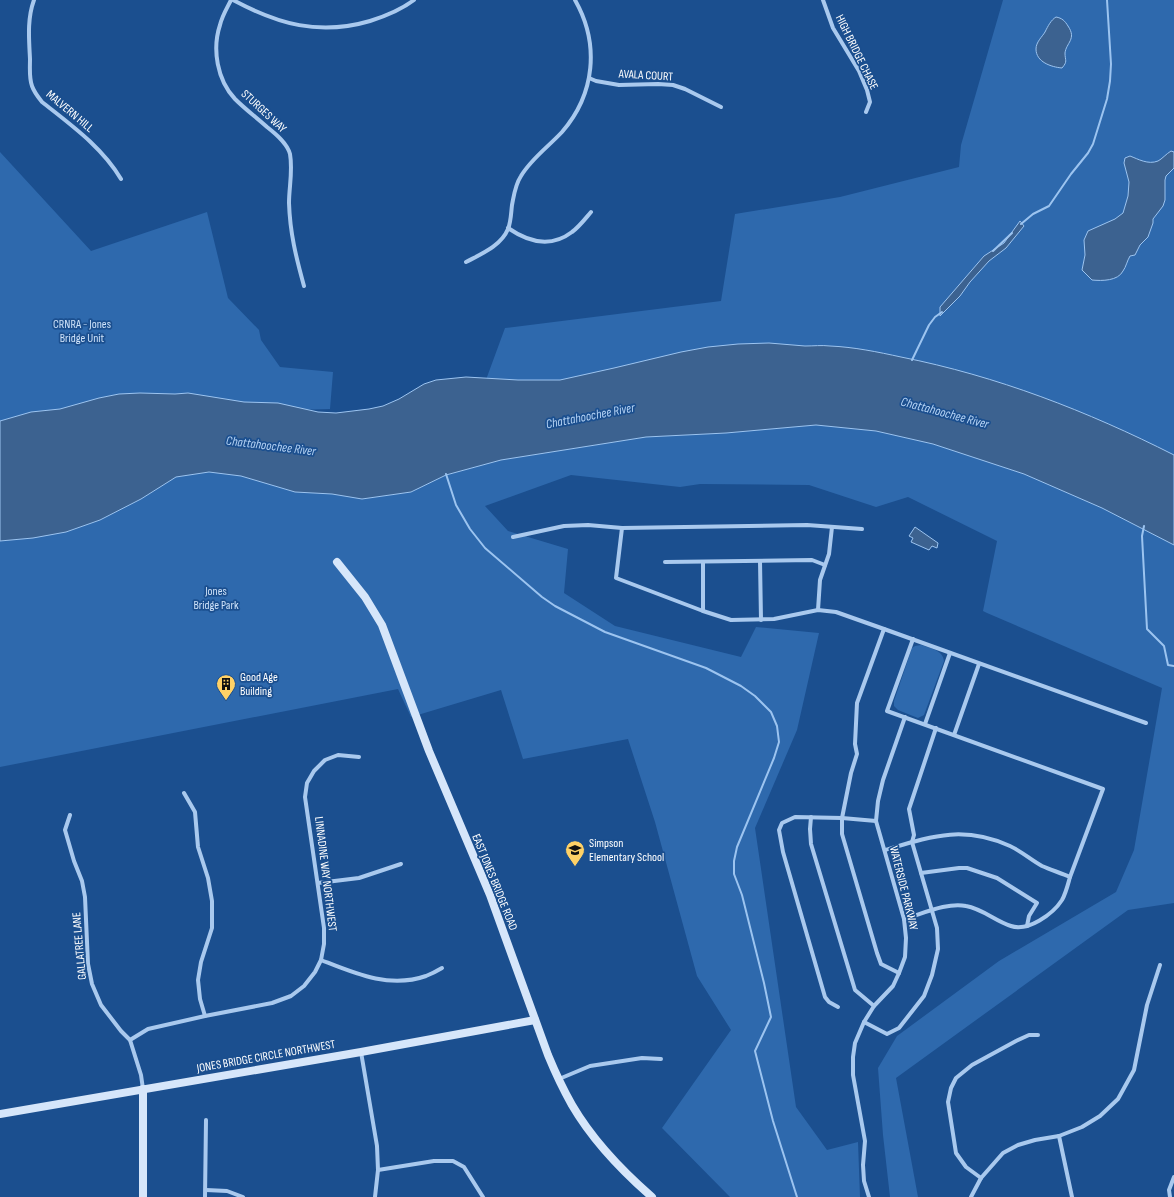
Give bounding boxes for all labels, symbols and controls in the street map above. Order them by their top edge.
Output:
street label: HIGH BRIDGE CHASE [832,12,881,92]
street label: AVALA COURT [617,67,674,84]
street label: MALVERN HILL [43,87,97,136]
street label: STURGES WAY [238,87,289,136]
park label: CRNRA - Jones Bridge Unit [53,317,111,346]
water label: Chattahoochee River [899,394,992,433]
water label: Chattahoochee River [544,399,637,432]
water label: Chattahoochee River [225,433,318,460]
park label: Jones Bridge Park [193,584,239,613]
place label: Good Age Building [240,670,278,699]
building icon: Good Age Building [215,673,237,701]
street label: LINNADINE WAY NORTHWEST [311,816,340,933]
street label: EAST JONES BRIDGE ROAD [468,832,521,933]
place label: Simpson Elementary School [589,836,664,865]
school or university icon: Simpson Elementary School [564,839,586,867]
street label: WATERSIDE PARKWAY [886,845,921,932]
street label: GALLATREE LANE [69,911,90,980]
street label: JONES BRIDGE CIRCLE NORTHWEST [195,1037,337,1076]

